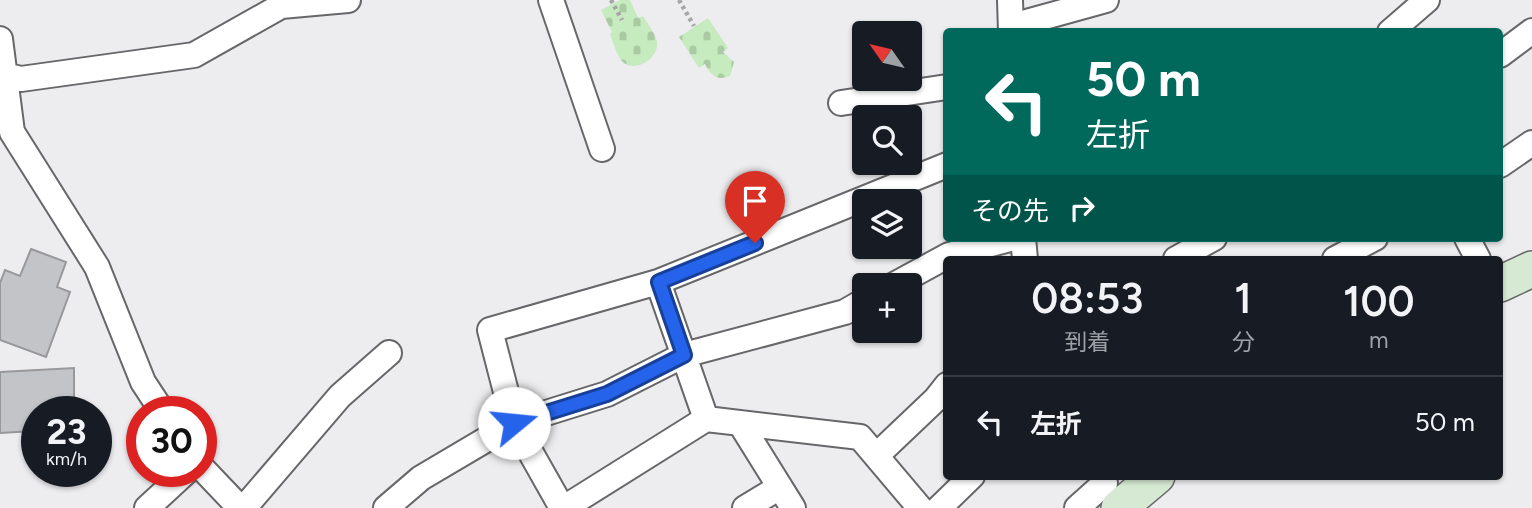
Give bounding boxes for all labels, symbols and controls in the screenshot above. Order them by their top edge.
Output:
north arrow [852,21,922,91]
map controls [852,21,922,343]
text: 50 m [1086,49,1201,108]
icon: left [971,56,1062,147]
button: search [852,105,922,175]
text: 左折 [1086,116,1150,154]
pin [725,171,785,243]
icon: arrive [736,182,774,220]
button: layers [852,189,922,259]
icon: right [1063,189,1101,227]
text: その先 [971,195,1049,227]
button: + [852,273,922,343]
text: 08:53 [1031,273,1143,324]
text: 1 [1234,273,1252,324]
text: 100 [1343,276,1415,327]
text: m [1369,326,1389,354]
text: 到着 [1064,328,1110,356]
text: 分 [1232,328,1255,356]
position arrow [477,386,551,460]
speed limit sign: 30 [126,396,217,487]
icon: left [971,403,1009,441]
text: 50 m [1415,406,1475,438]
text: 左折 [1030,408,1082,440]
text: 23 [47,411,86,453]
text: km/h [46,448,87,470]

